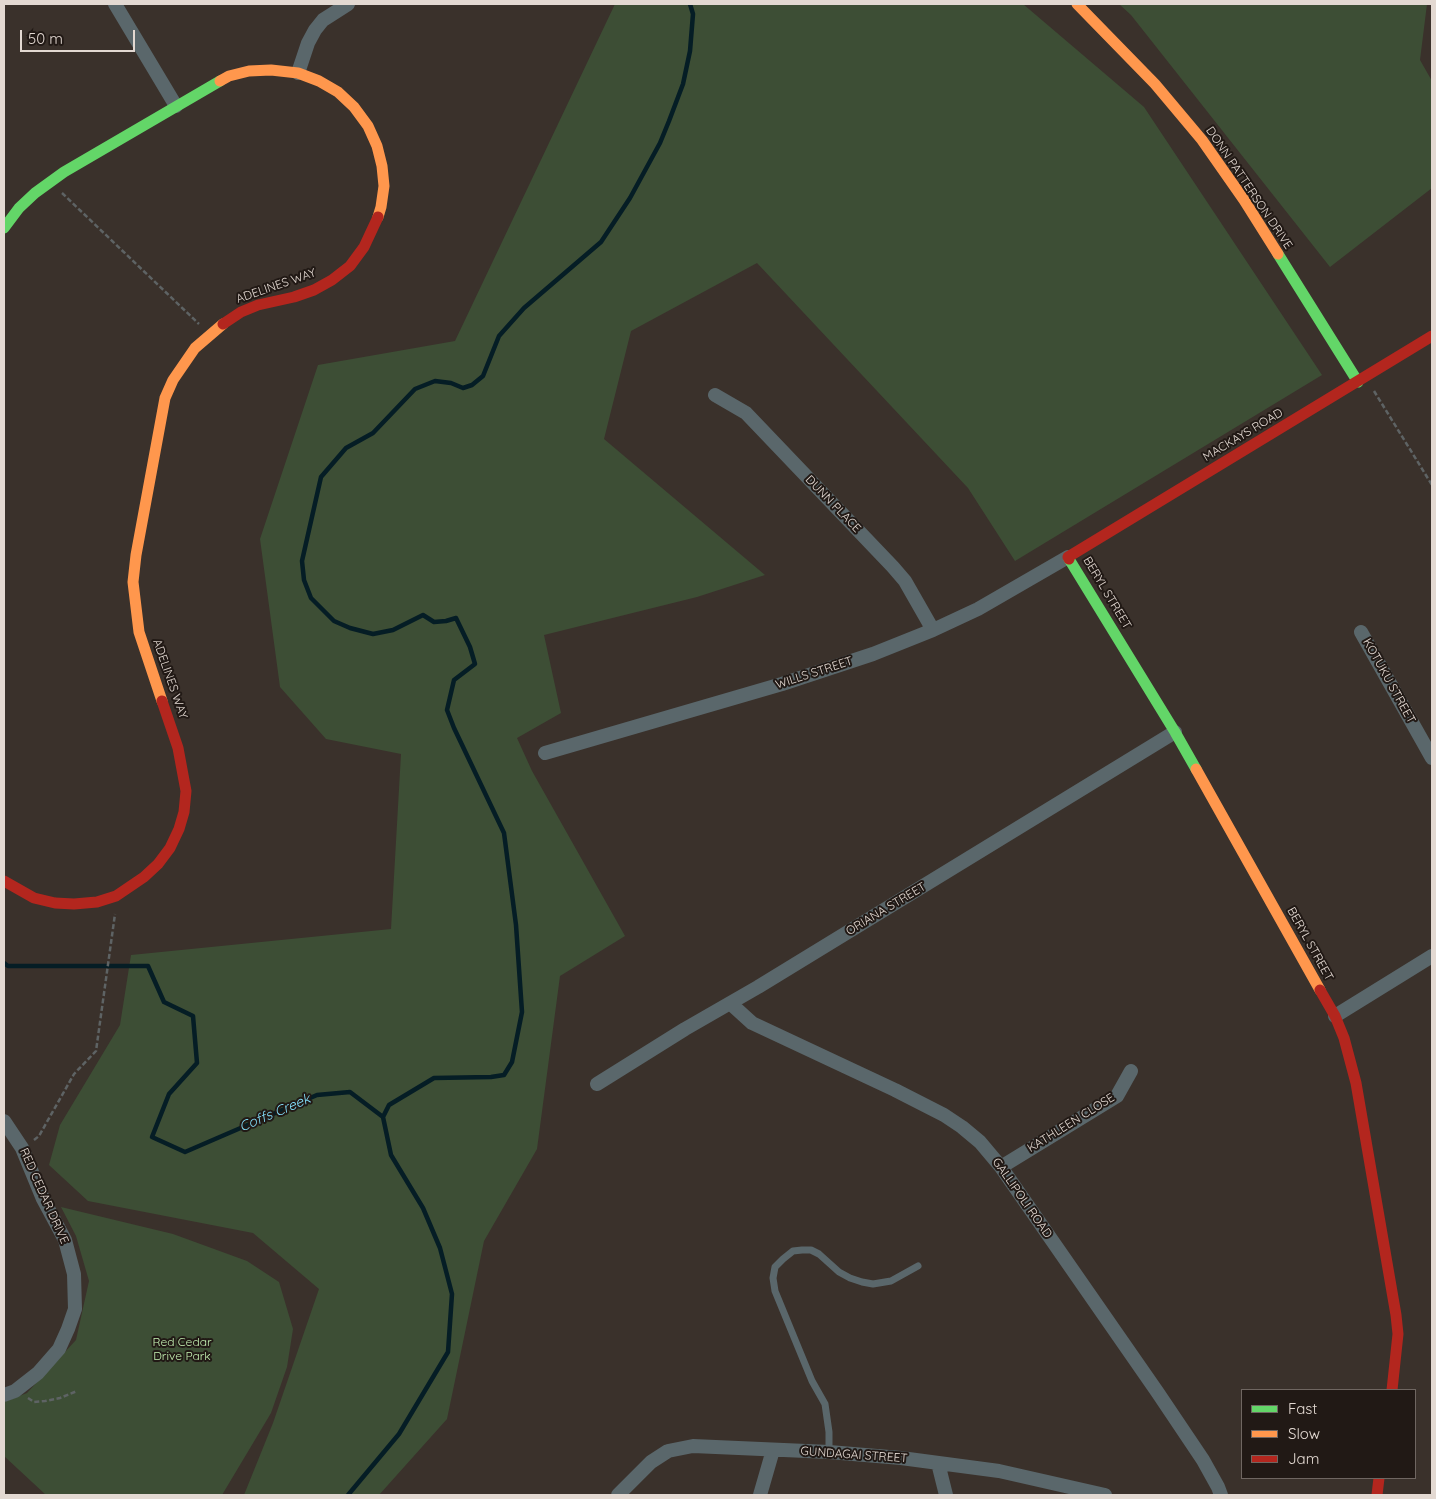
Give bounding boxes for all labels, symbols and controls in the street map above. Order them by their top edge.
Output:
scale bar [22,20,138,52]
text: 50 m [28,29,63,48]
street label: DONN PATTERSON DRIVE [1203,124,1295,252]
street label: ADELINES WAY [234,266,318,306]
street label: MACKAYS ROAD [1200,405,1286,465]
street label: DUNN PLACE [802,472,864,536]
street label: BERYL STREET [1080,554,1134,632]
street label: KOTUKU STREET [1360,636,1418,726]
street label: ADELINES WAY [150,637,190,721]
street label: WILLS STREET [774,654,854,692]
street label: ORIANA STREET [843,879,929,939]
street label: BERYL STREET [1284,905,1336,983]
water label: Coffs Creek [237,1090,313,1136]
street label: KATHLEEN CLOSE [1025,1090,1117,1156]
street label: RED CEDAR DRIVE [16,1146,72,1246]
street label: GALLIPOLI ROAD [989,1155,1055,1241]
park label: Red Cedar Drive Park [152,1335,212,1363]
legend [1241,1389,1416,1479]
text: Fast [1288,1399,1317,1418]
text: Slow [1288,1424,1320,1443]
street label: GUNDAGAI STREET [800,1444,908,1466]
text: Jam [1288,1449,1319,1468]

